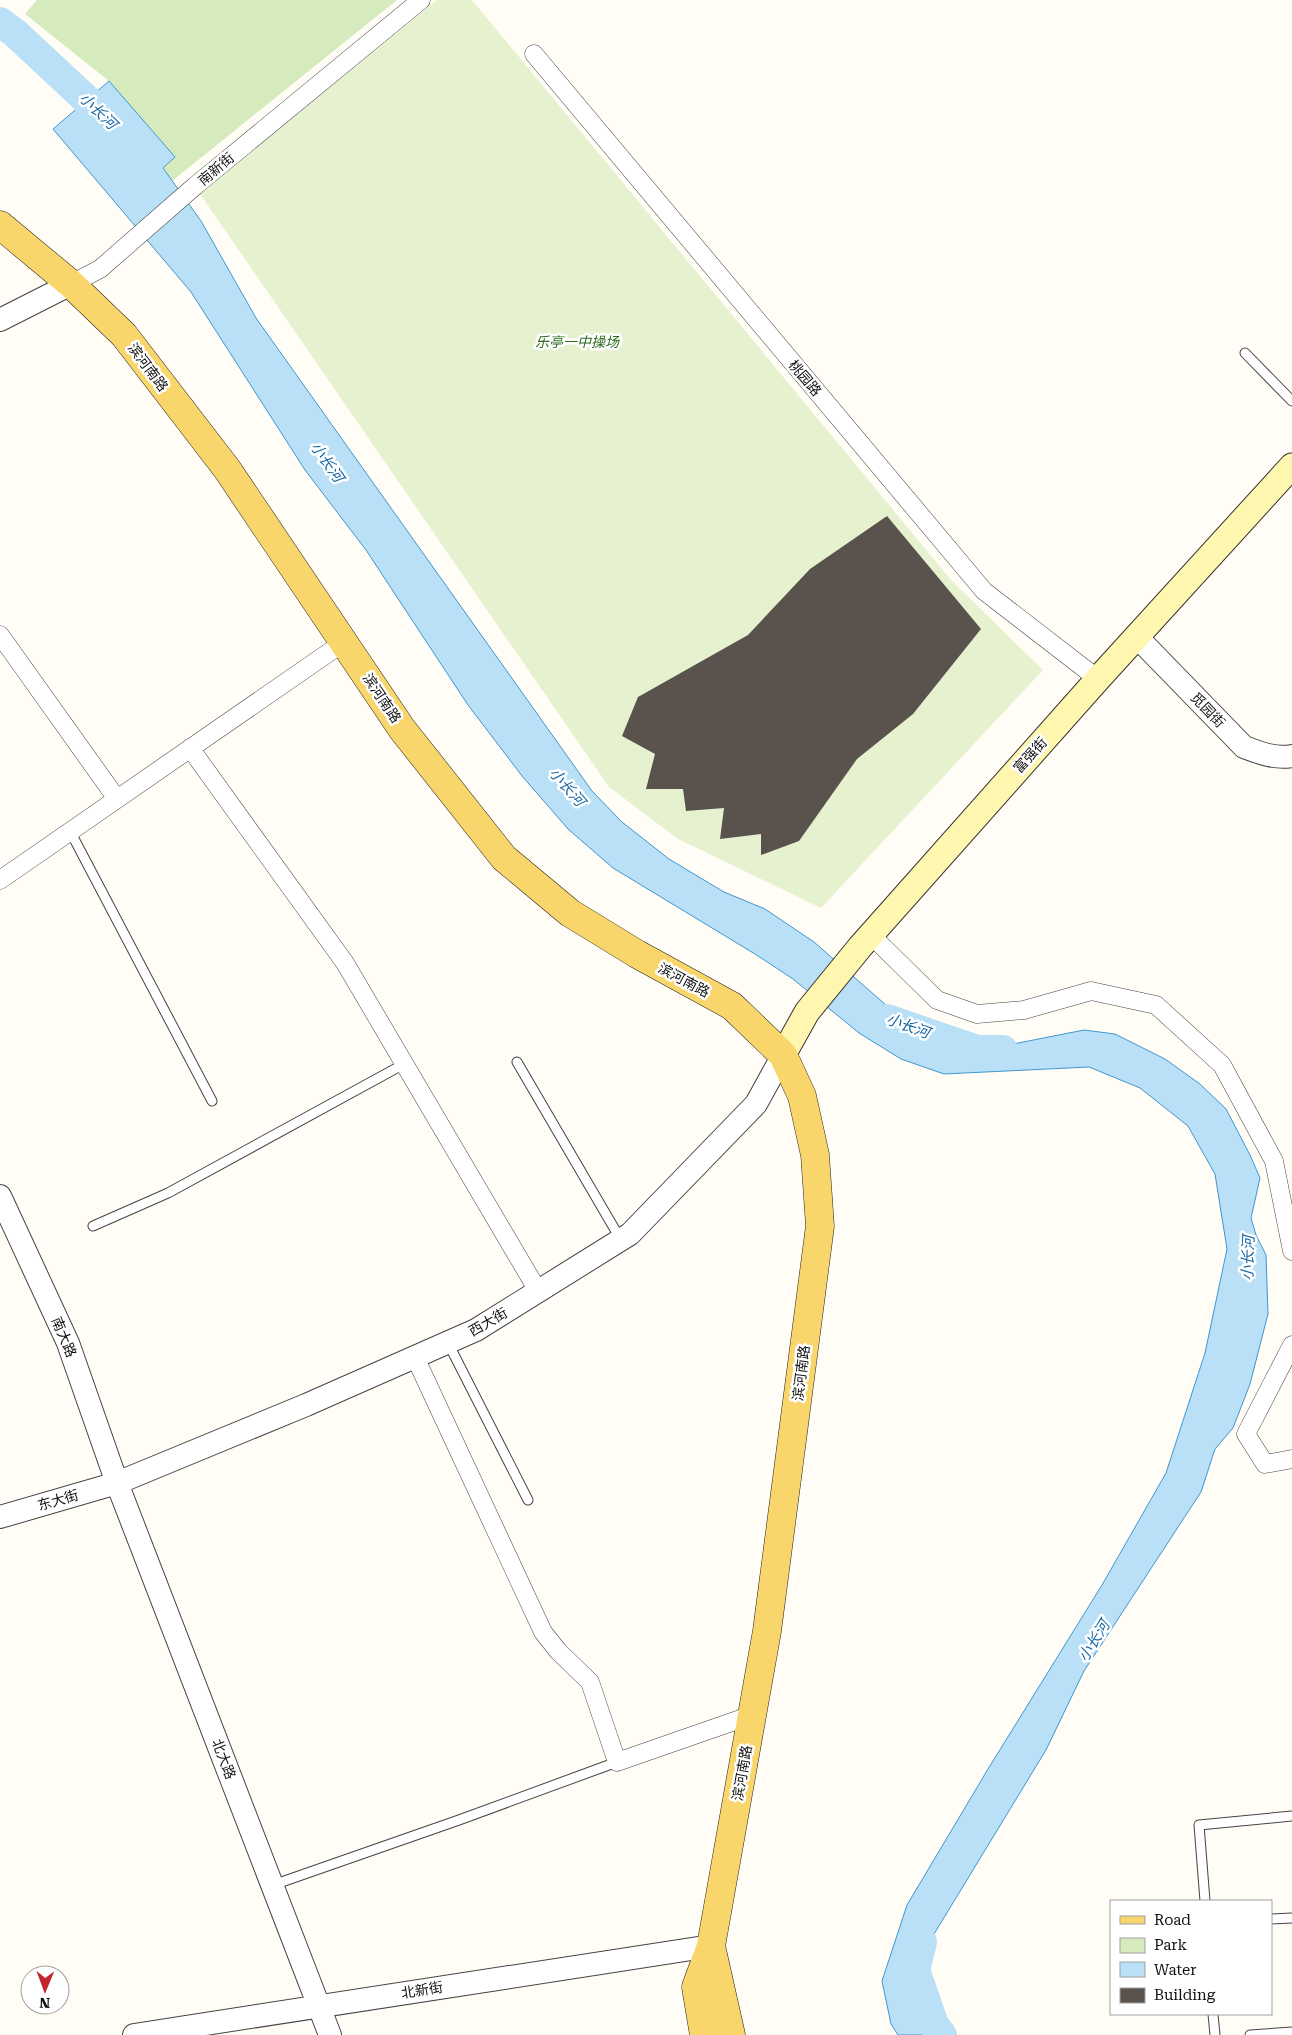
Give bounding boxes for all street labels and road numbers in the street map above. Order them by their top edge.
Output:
street label: 南新街 [195,149,237,189]
street label: 滨河南路 [125,340,171,394]
street label: 桃园路 [785,357,825,399]
street label: 滨河南路 [360,670,404,726]
street label: 觅园街 [1188,689,1228,731]
street label: 富强街 [1010,734,1050,776]
street label: 滨河南路 [656,960,712,1000]
street label: 西大街 [466,1305,510,1339]
street label: 南大路 [48,1315,80,1359]
street label: 滨河南路 [790,1344,812,1402]
street label: 东大街 [36,1487,80,1513]
street label: 北大路 [209,1737,239,1781]
street label: 滨河南路 [729,1744,755,1802]
street label: 北新街 [400,1979,444,2001]

